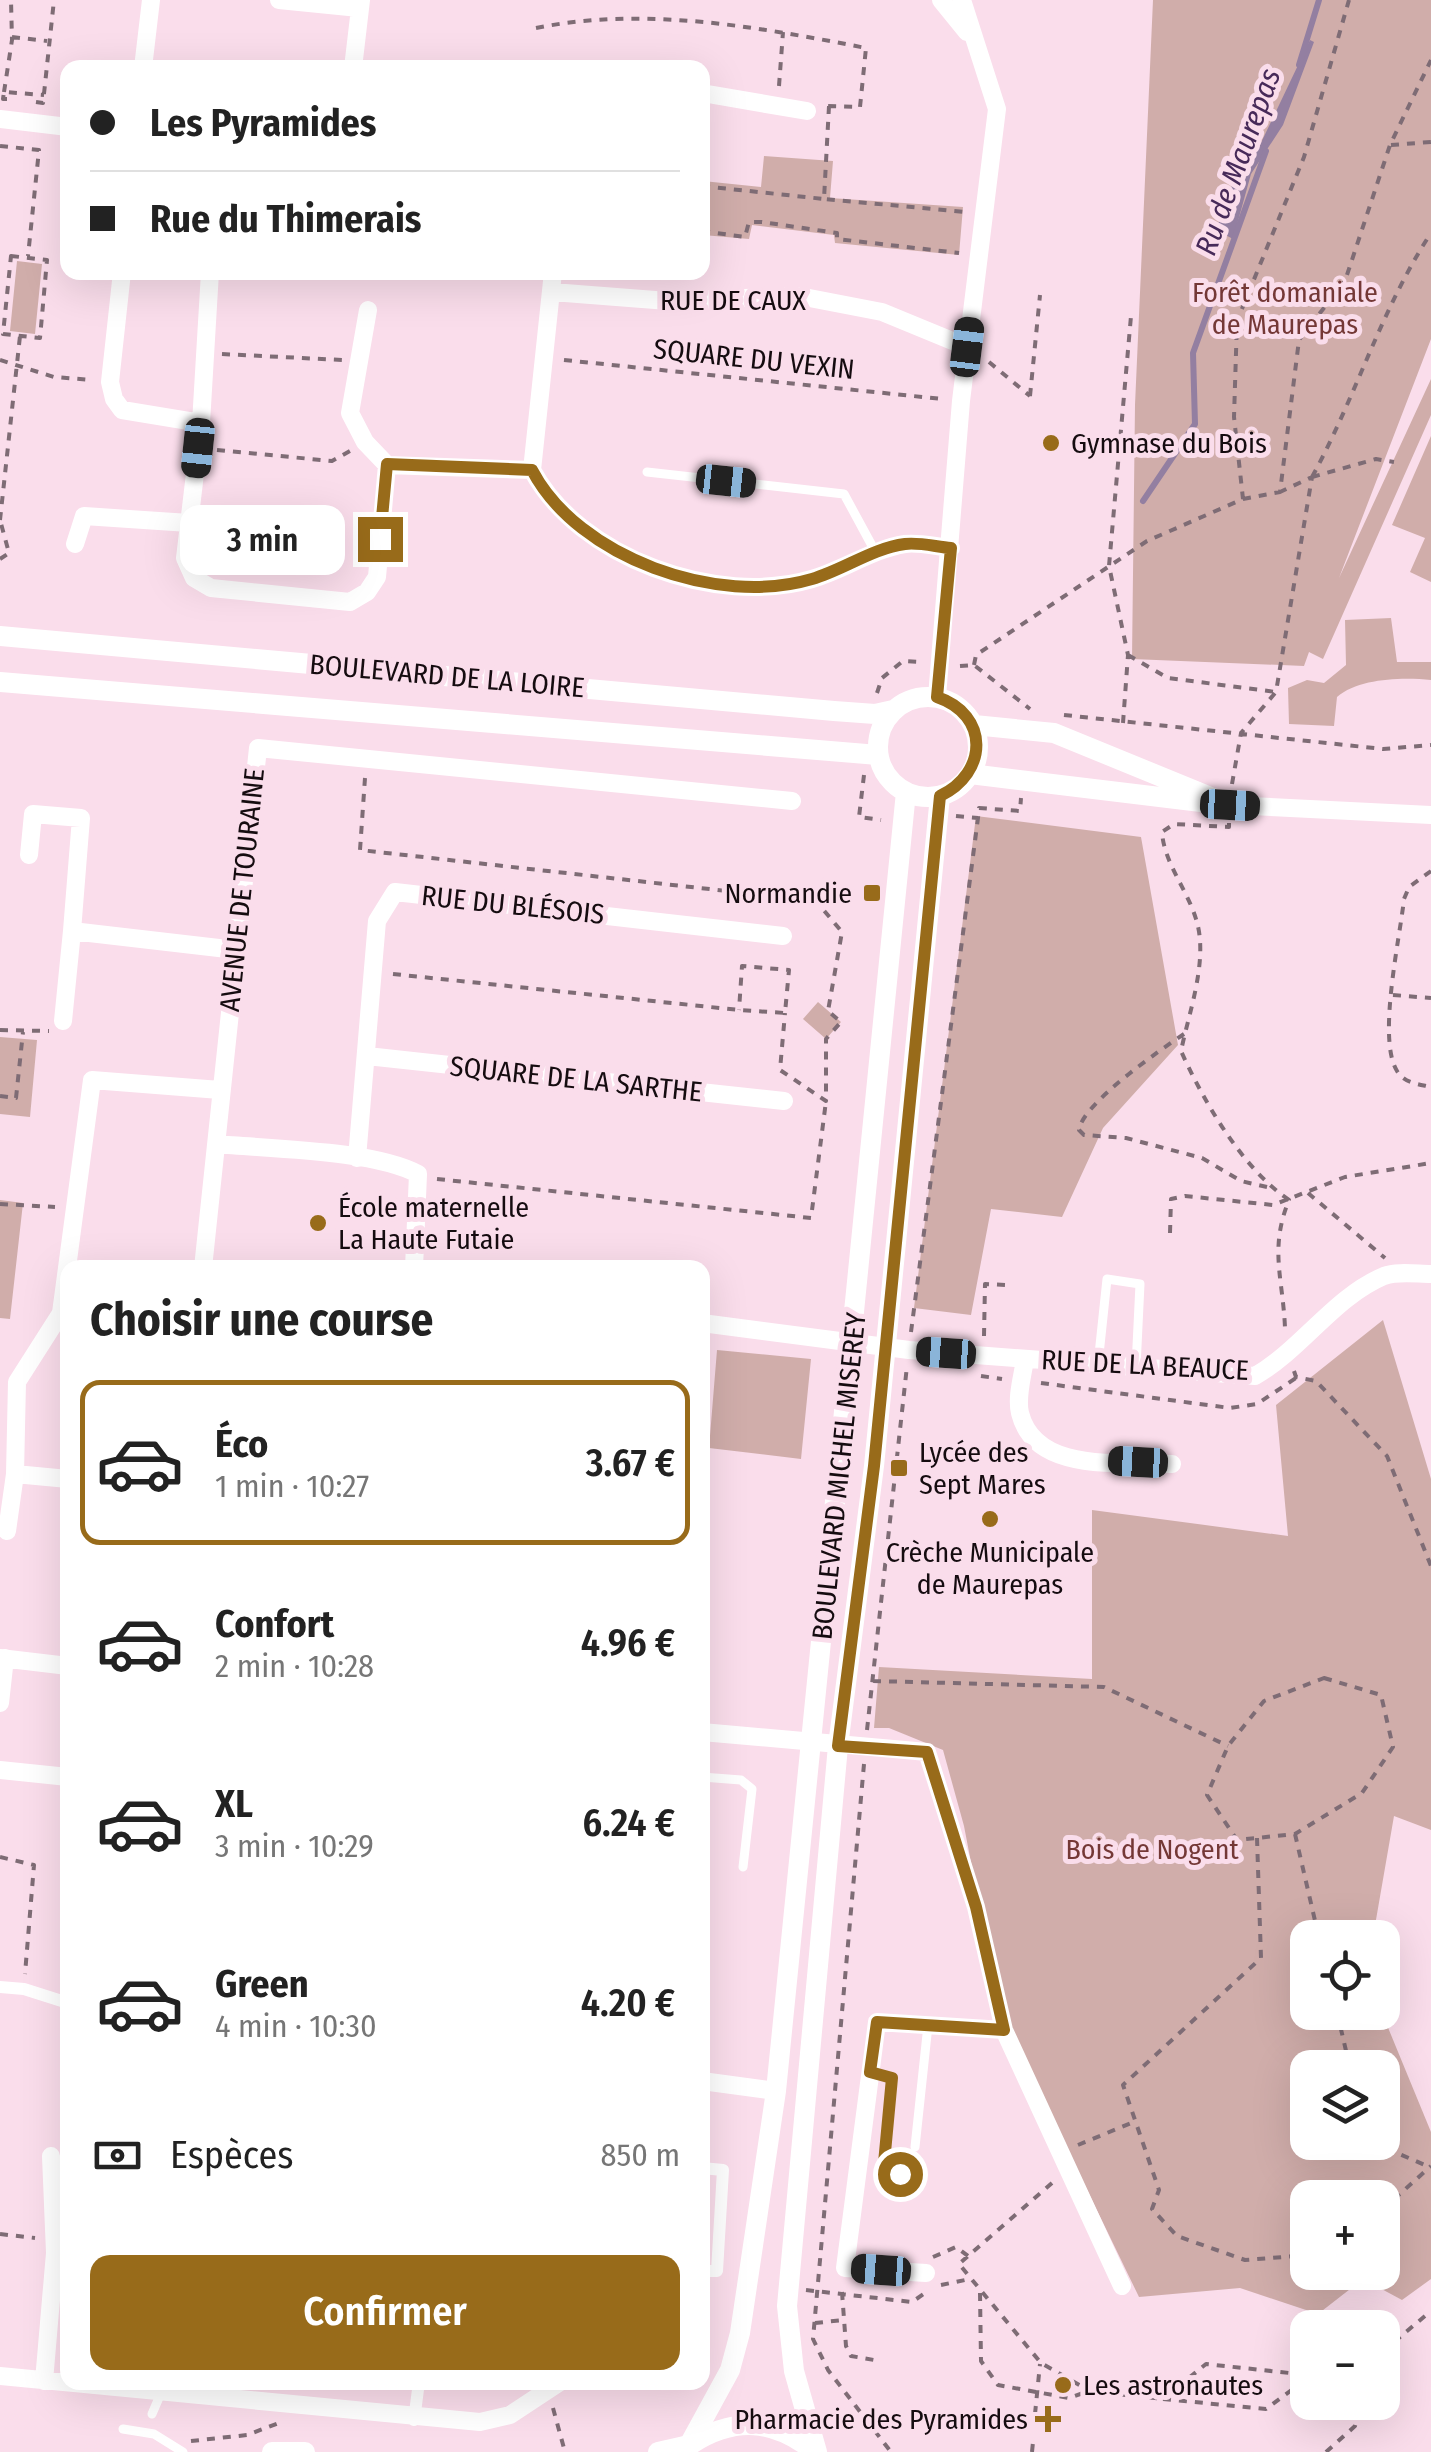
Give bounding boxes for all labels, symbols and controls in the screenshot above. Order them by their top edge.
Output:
water label: Ru de Maurepas [1188,63,1289,260]
text: Les Pyramides [150,100,377,146]
text: Rue du Thimerais [150,196,421,242]
park label: Forêt domaniale de Maurepas [1192,276,1378,341]
street label: RUE DE CAUX [660,284,806,317]
car [948,315,986,379]
street label: SQUARE DU VEXIN [652,332,856,386]
car [180,417,216,479]
place label: Gymnase du Bois [1071,427,1267,460]
marker: Gymnase du Bois [1040,432,1062,454]
car [695,463,757,499]
callout: 3 min [180,504,345,574]
route end [358,517,403,562]
text: 3 min [227,521,298,559]
street label: BOULEVARD DE LA LOIRE [308,648,586,704]
street label: AVENUE DE TOURAINE [213,767,271,1013]
car [1199,788,1261,822]
place label: Normandie [725,877,852,910]
street label: RUE DU BLÉSOIS [420,879,606,931]
marker: Normandie [861,882,883,904]
street label: SQUARE DE LA SARTHE [448,1049,704,1109]
place label: École maternelle La Haute Futaie [338,1191,529,1256]
marker: École maternelle La Haute Futaie [307,1212,329,1234]
text: Choisir une course [90,1293,433,1347]
street label: BOULEVARD MICHEL MISEREY [805,1311,873,1641]
car [915,1336,977,1370]
street label: RUE DE LA BEAUCE [1040,1343,1250,1387]
icon: car [95,1418,185,1508]
text: Éco [215,1421,268,1467]
place label: Lycée des Sept Mares [919,1436,1046,1501]
text: 3.67 € [586,1440,675,1486]
car [1107,1445,1169,1479]
marker: Lycée des Sept Mares [888,1457,910,1479]
text: 1 min · 10:27 [215,1467,369,1505]
marker: Crèche Municipale de Maurepas [979,1508,1001,1530]
place label: Crèche Municipale de Maurepas [886,1536,1094,1601]
icon: car [95,1598,185,1688]
text: Confort [215,1601,334,1647]
text: 4.96 € [581,1620,675,1666]
text: 2 min · 10:28 [215,1647,374,1685]
icon: car [95,1778,185,1868]
text: XL [215,1781,253,1827]
text: 6.24 € [582,1800,675,1846]
text: 3 min · 10:29 [215,1827,374,1865]
park label: Bois de Nogent [1065,1833,1239,1866]
map controls [1290,1920,1400,2420]
button: locate [1290,1920,1400,2030]
icon: car [95,1958,185,2048]
text: Green [215,1961,309,2007]
text: 4.20 € [581,1980,675,2026]
text: 4 min · 10:30 [215,2007,377,2045]
button: layers [1290,2050,1400,2160]
icon: cash [90,2128,145,2183]
text: Espèces [170,2132,293,2178]
text: 850 m [601,2136,680,2174]
route start [878,2152,923,2197]
button: + [1290,2180,1400,2290]
car [850,2253,912,2287]
button: Confirmer [90,2255,680,2370]
button: − [1290,2310,1400,2420]
place label: Les astronautes [1083,2369,1263,2402]
marker: Les astronautes [1052,2374,1074,2396]
place label: Pharmacie des Pyramides [735,2403,1028,2436]
marker: Pharmacie des Pyramides [1037,2408,1059,2430]

